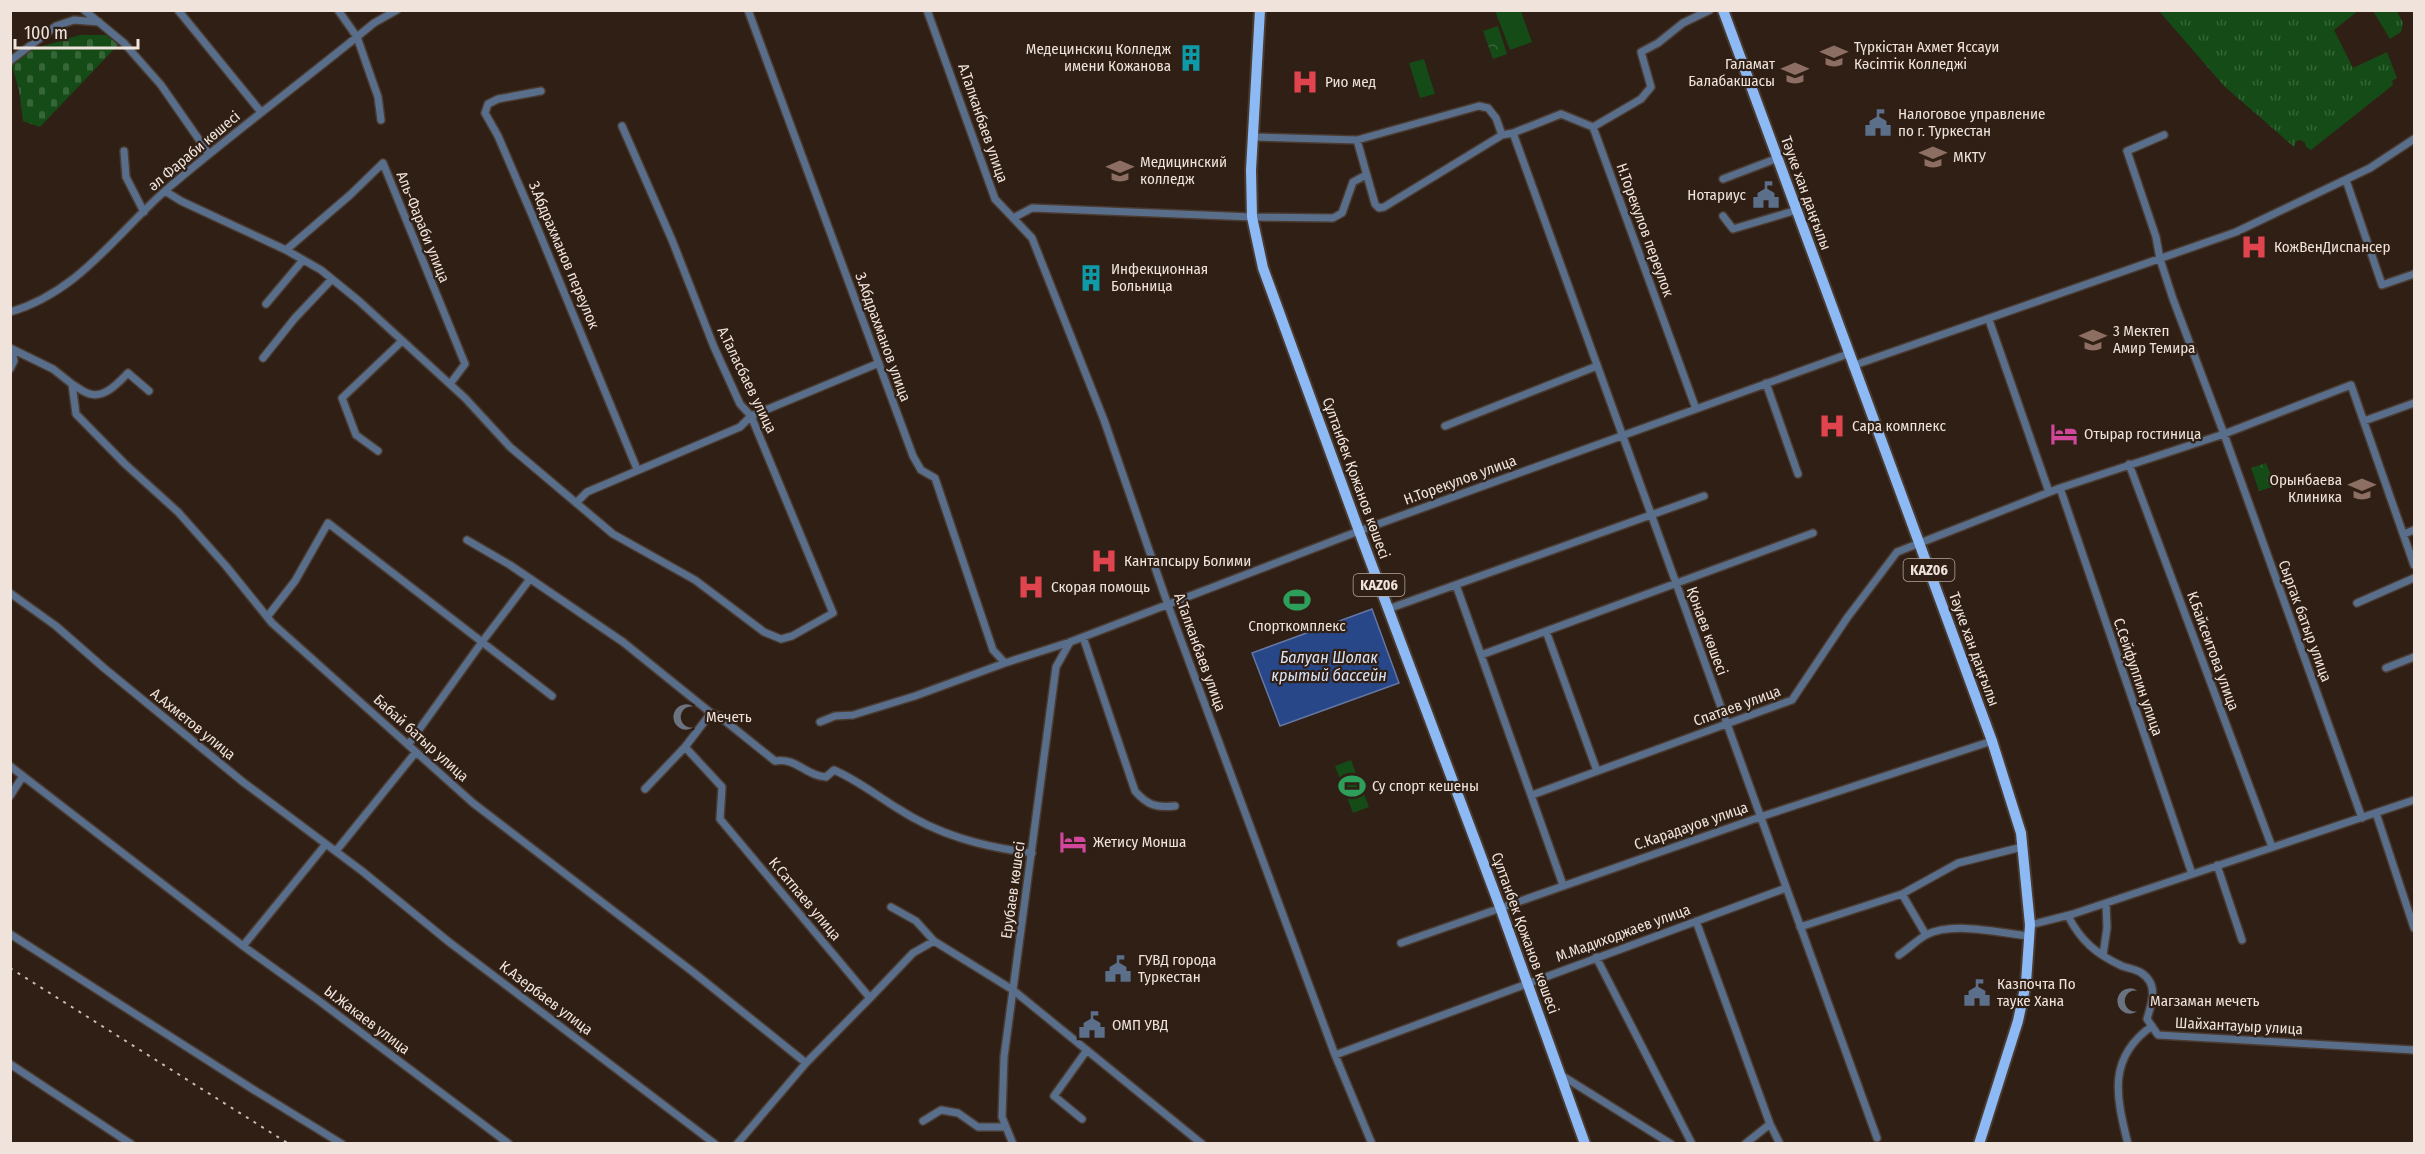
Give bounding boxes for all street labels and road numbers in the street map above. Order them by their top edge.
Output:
street label: А.Талканбаев улица [954,61,1012,185]
street label: әл Фараби көшесі [144,107,244,195]
street label: Тәуке хан даңғылы [1777,134,1835,252]
street label: Н.Торекулов переулок [1612,161,1678,299]
street label: Аль-Фараби улица [392,169,454,285]
street label: З.Абдрахманов переулок [525,179,603,331]
street label: З.Абдрахманов улица [851,270,915,404]
street label: А.Таласбаев улица [713,324,781,436]
street label: Сұлтанбек Қожанов көшесі [1318,395,1394,561]
street label: Н.Торекулов улица [1401,451,1519,509]
street label: Сыргак батыр улица [2275,558,2335,684]
road number: KАZ06 [1904,559,1954,581]
road number: KАZ06 [1354,574,1404,596]
street label: Қонаев көшесі [1683,584,1731,678]
street label: К.Байсеитова улица [2183,589,2243,713]
street label: А.Талканбаев улица [1170,590,1230,714]
street label: Тәуке хан даңғылы [1945,590,2003,708]
street label: С.Сейфуллин улица [2109,616,2167,738]
street label: Спатаев улица [1691,682,1783,730]
street label: А.Ахметов улица [147,684,239,764]
street label: Бабай батыр улица [370,691,472,785]
street label: С.Карадауов улица [1632,798,1750,854]
street label: Ерубаев көшесі [997,840,1029,940]
street label: Сұлтанбек Қожанов көшесі [1487,850,1563,1016]
street label: К.Сатпаев улица [765,854,845,944]
street label: М.Мадиходжаев улица [1553,900,1693,966]
street label: К.Азербаев улица [496,957,596,1039]
street label: Ы.Жакаев улица [320,982,414,1058]
street label: Шайхантауыр улица [2175,1014,2303,1038]

